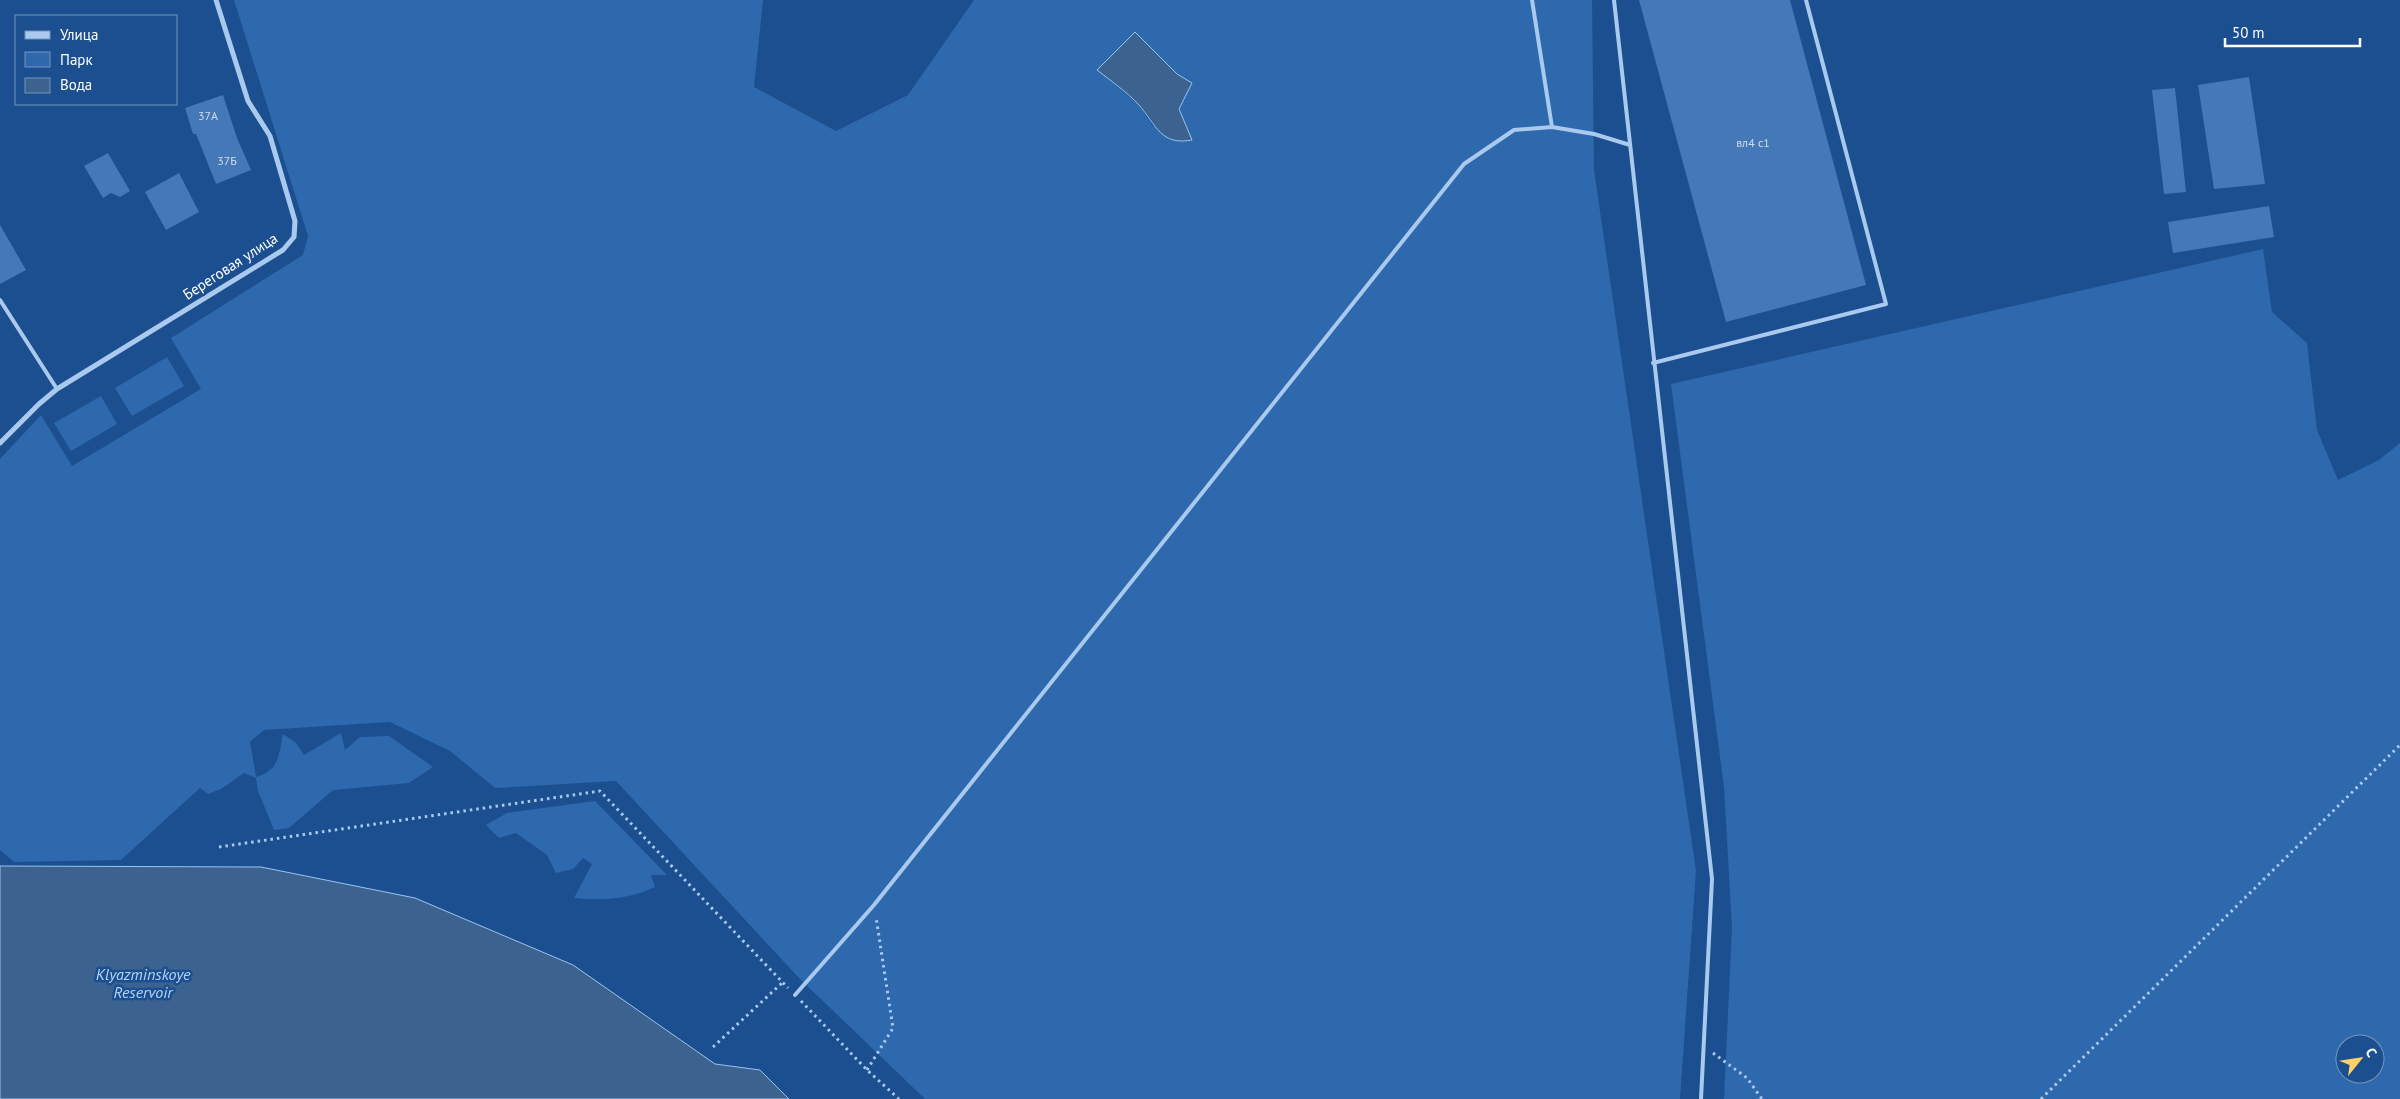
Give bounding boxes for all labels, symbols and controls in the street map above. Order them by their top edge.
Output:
legend [15,15,178,105]
scale bar [2225,15,2360,47]
text: 50 m [2232,23,2265,42]
text: Улица [60,25,98,44]
text: Парк [60,50,93,69]
text: Вода [60,75,92,94]
house number: 37А [198,108,218,123]
house number: вл4 с1 [1736,135,1770,150]
house number: 37Б [217,153,237,168]
street label: Береговая улица [179,228,281,304]
water label: Klyazminskoye Reservoir [96,964,191,1002]
north arrow [2335,1034,2385,1084]
text: С [2362,1045,2381,1061]

